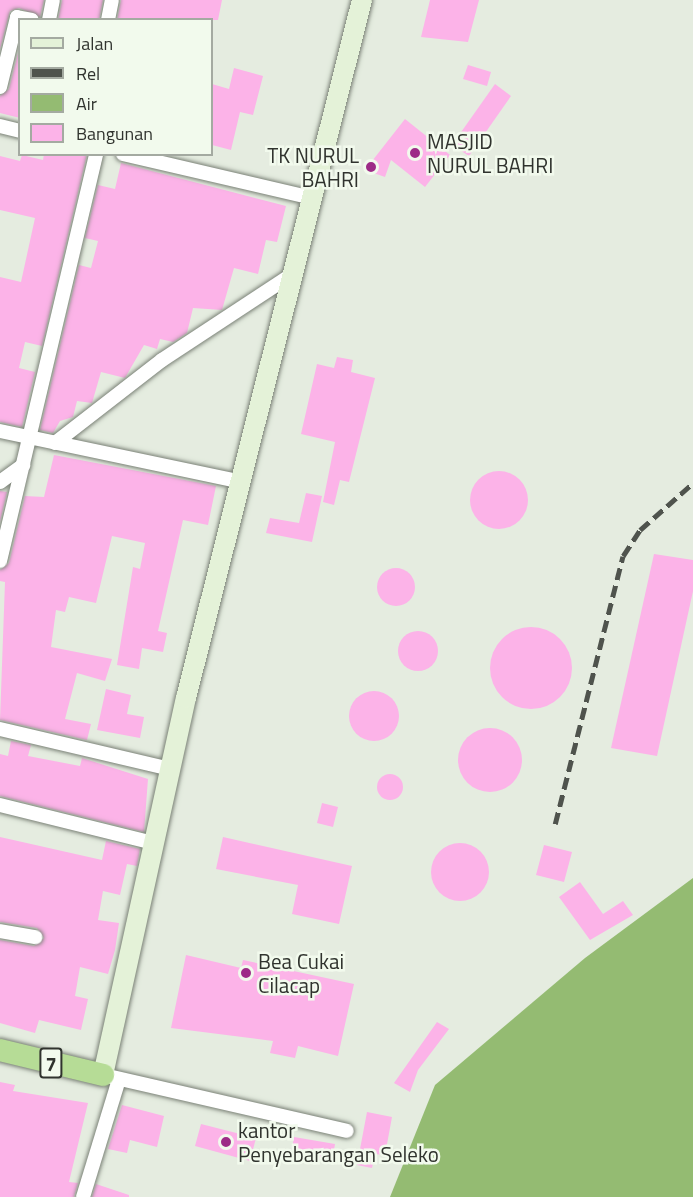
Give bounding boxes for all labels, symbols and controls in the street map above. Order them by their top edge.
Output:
legend [18,18,213,156]
text: Jalan [76,30,113,57]
text: Rel [76,60,100,87]
text: Air [76,90,97,117]
text: Bangunan [76,120,153,147]
place label: MASJID NURUL BAHRI [427,128,553,178]
place label: TK NURUL BAHRI [267,142,359,192]
marker: MASJID NURUL BAHRI [408,146,422,160]
marker: TK NURUL BAHRI [364,160,378,174]
place label: Bea Cukai Cilacap [258,948,344,998]
marker: Bea Cukai Cilacap [239,966,253,980]
road number: 7 [39,1046,63,1080]
place label: kantor Penyebarangan Seleko [238,1117,439,1167]
marker: kantor Penyebarangan Seleko [219,1135,233,1149]

